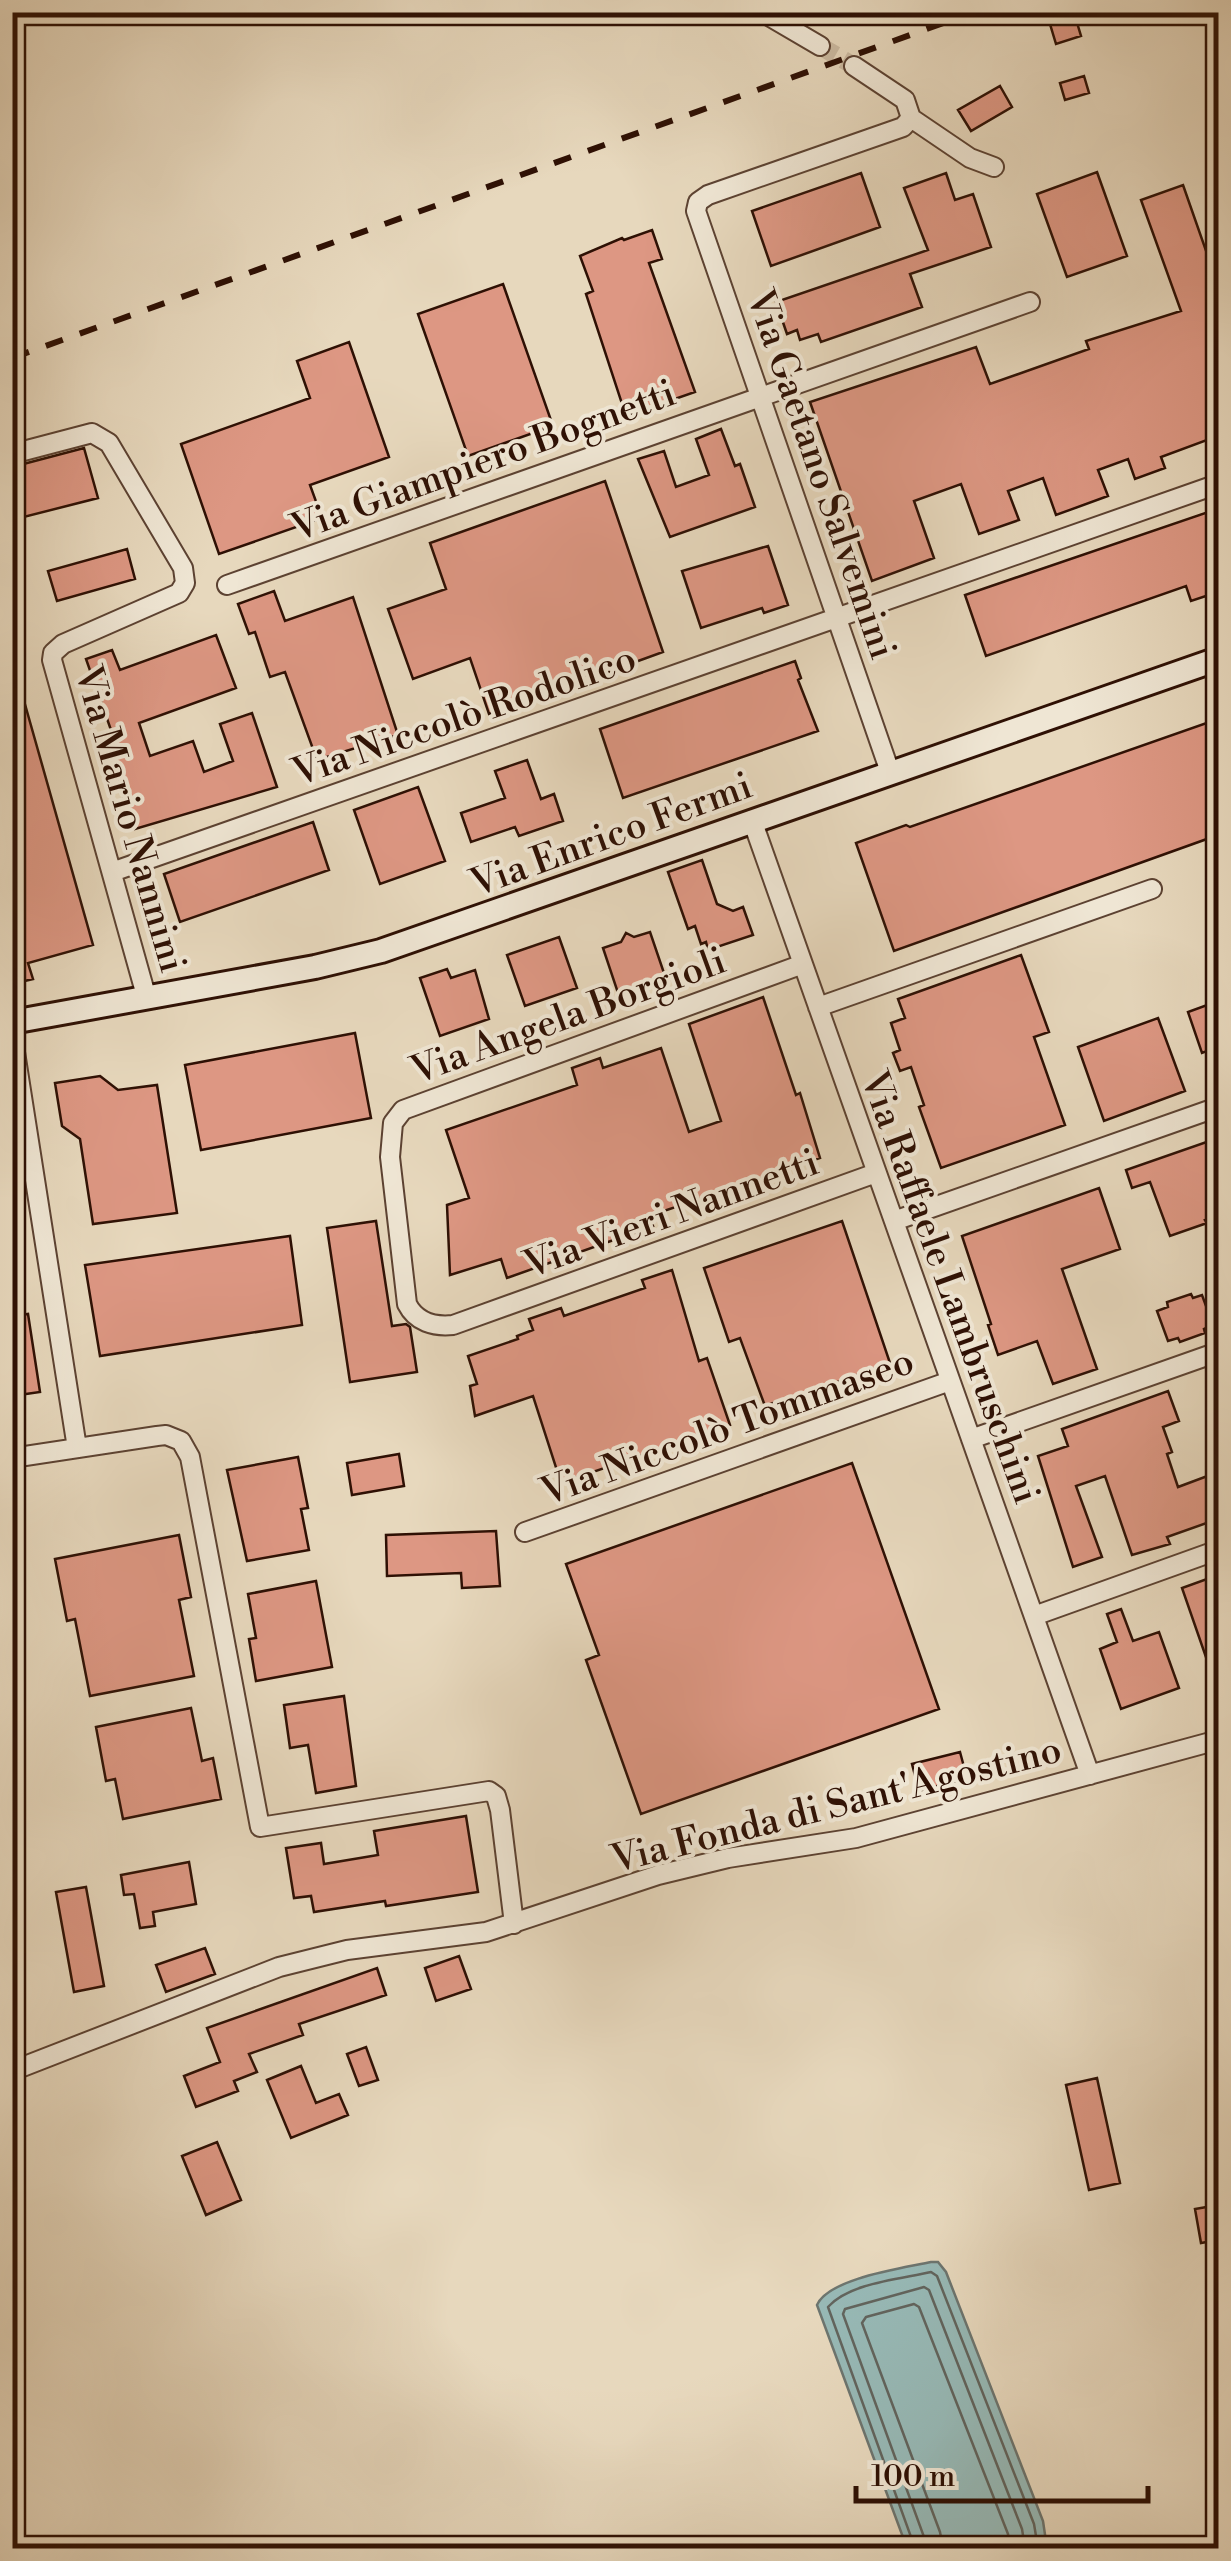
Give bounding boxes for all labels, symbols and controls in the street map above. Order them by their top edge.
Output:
street label: Via Gaetano Salvemini [735,283,906,665]
street label: Via Giampiero Bognetti [284,370,682,553]
street label: Via Niccolò Rodolico [286,636,642,798]
street label: Via Mario Nannini [63,660,196,978]
street label: Via Enrico Fermi [463,763,759,908]
street label: Via Angela Borgioli [404,938,732,1096]
street label: Via Raffaele Lambruschini [849,1064,1050,1510]
street label: Via Vieri Nannetti [517,1139,825,1290]
street label: Via Niccolò Tommaseo [534,1338,920,1517]
street label: Via Fonda di Sant'Agostino [605,1727,1066,1884]
scale bar [856,2441,1148,2503]
text: 100 m [871,2458,955,2496]

